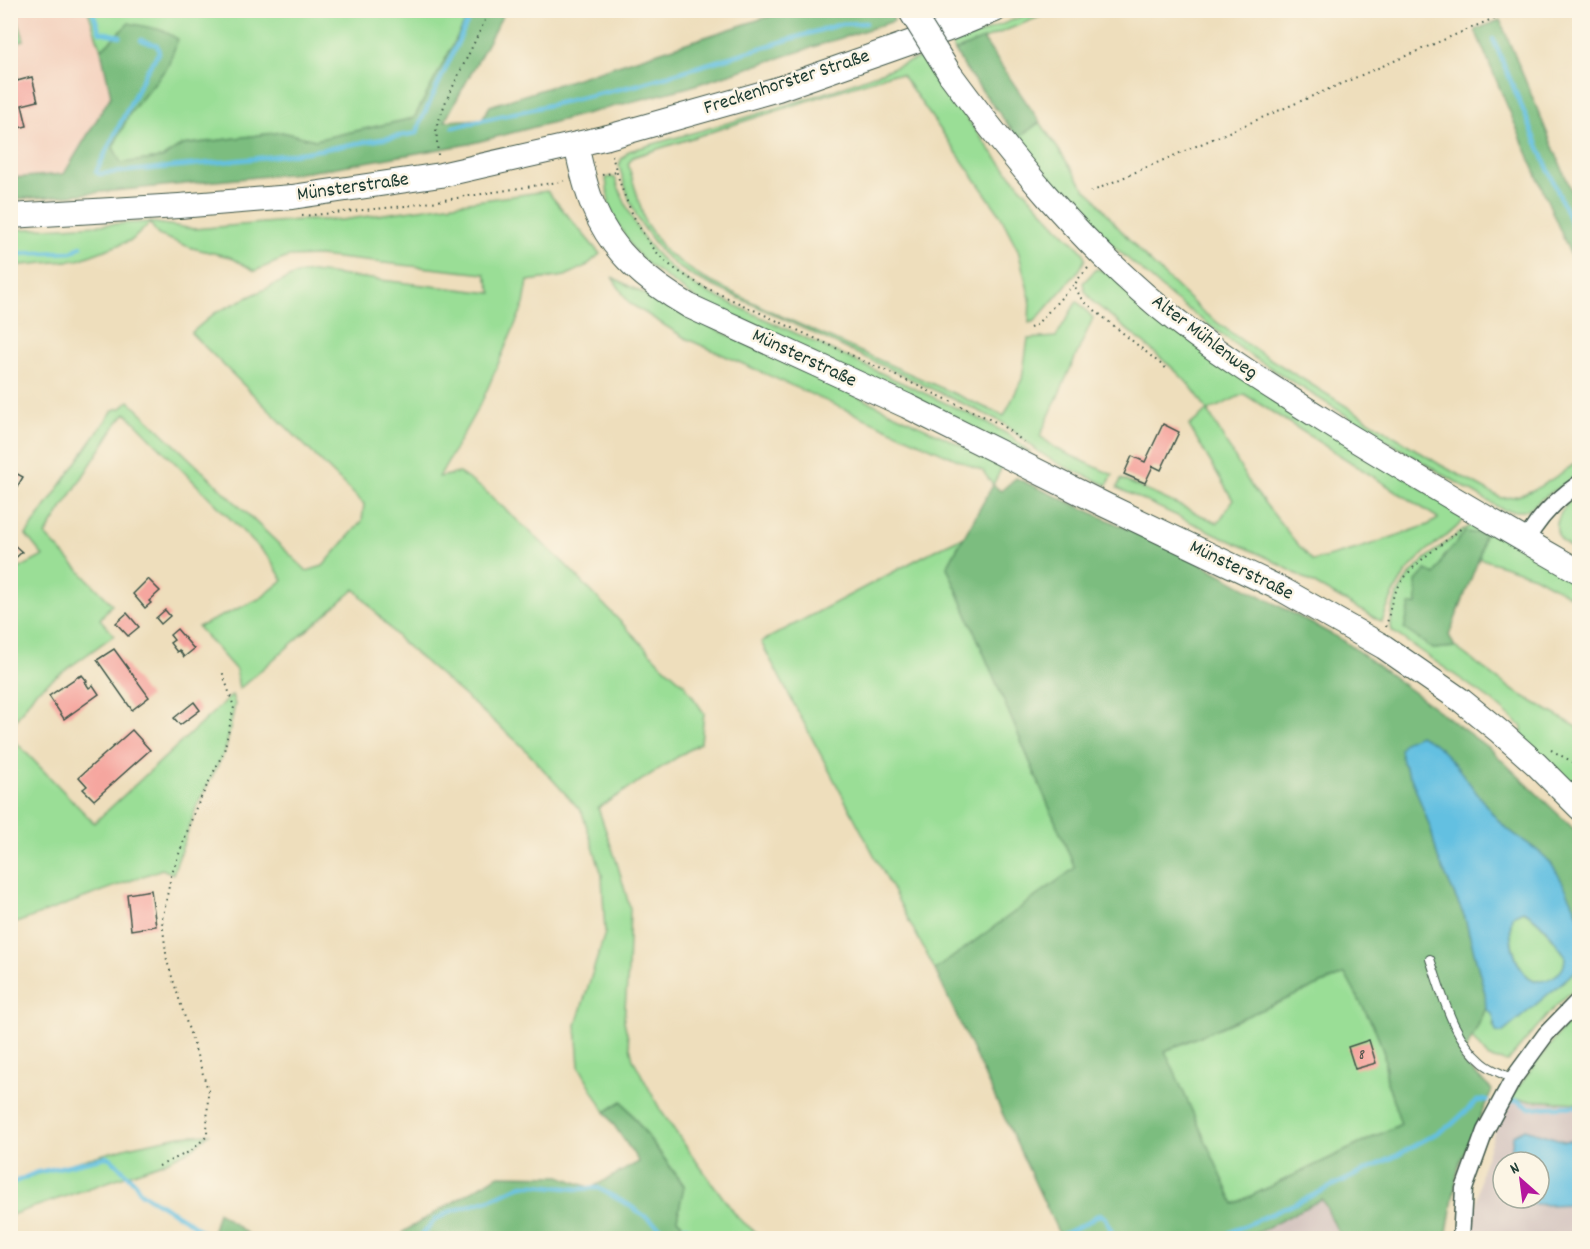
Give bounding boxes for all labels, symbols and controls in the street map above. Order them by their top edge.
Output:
street label: Freckenhorster Straße [700,43,874,123]
street label: Münsterstraße [295,166,411,210]
street label: Alter Mühlenweg [1145,289,1263,387]
street label: Münsterstraße [747,323,861,396]
street label: Münsterstraße [1184,534,1298,608]
house number: 8 [1359,1044,1365,1067]
north arrow [1491,1150,1551,1210]
text: N [1506,1157,1524,1181]

